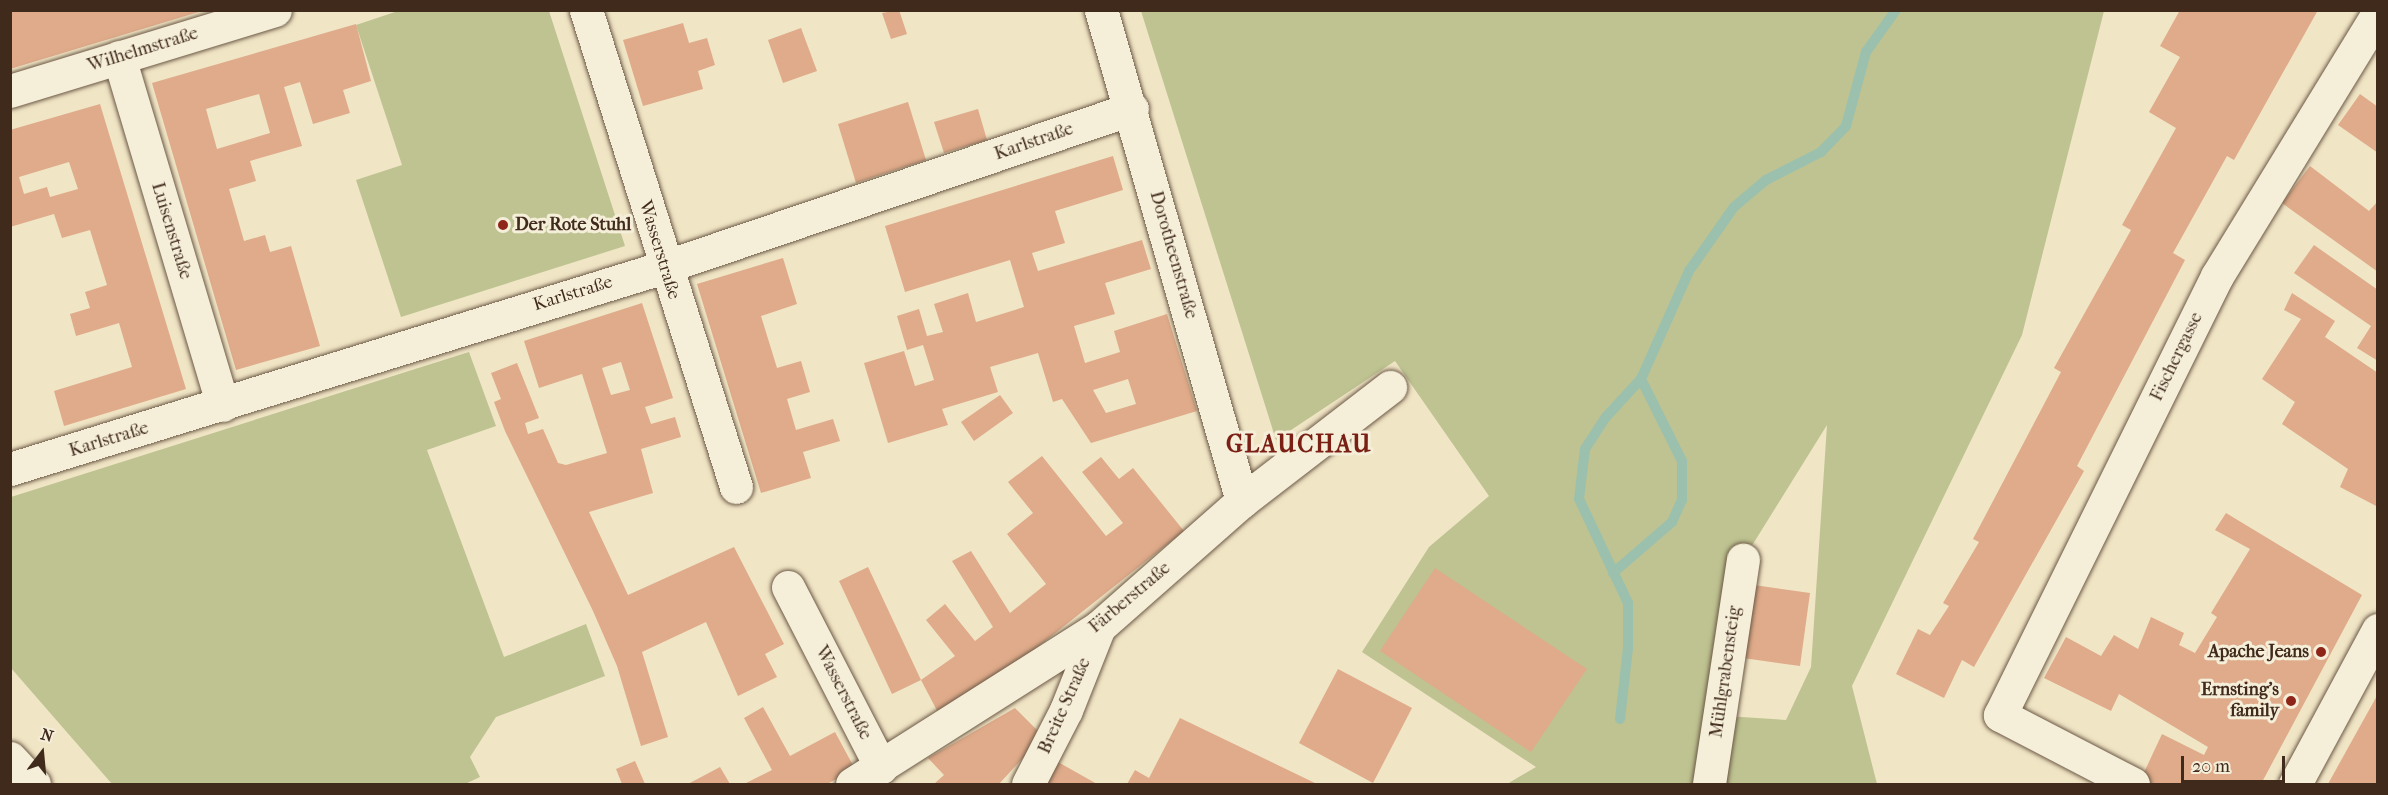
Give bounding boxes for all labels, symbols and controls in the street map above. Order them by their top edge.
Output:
street label: Wilhelmstraße [85,23,201,77]
street label: Karlstraße [992,118,1076,166]
street label: Luisenstraße [146,180,196,282]
street label: Dorotheenstraße [1144,189,1202,321]
street label: Wasserstraße [634,198,684,302]
place label: Der Rote Stuhl [515,214,631,236]
marker: Der Rote Stuhl [496,218,510,232]
street label: Karlstraße [531,272,615,316]
street label: Fischergasse [2146,309,2208,405]
street label: Karlstraße [67,418,151,462]
district label: GLAUCHAU [1226,431,1372,459]
street label: Färberstraße [1085,558,1175,638]
street label: Mühlgrabensteig [1706,605,1746,739]
place label: Apache Jeans [2208,641,2309,663]
street label: Wasserstraße [810,642,876,744]
marker: Apache Jeans [2314,645,2328,659]
street label: Breite Straße [1034,655,1096,757]
place label: Ernsting's family [2201,680,2279,722]
marker: Ernsting's family [2284,694,2298,708]
north arrow [12,723,72,783]
text: N [39,724,56,746]
scale bar [2184,744,2288,782]
text: 20 m [2192,756,2230,777]

